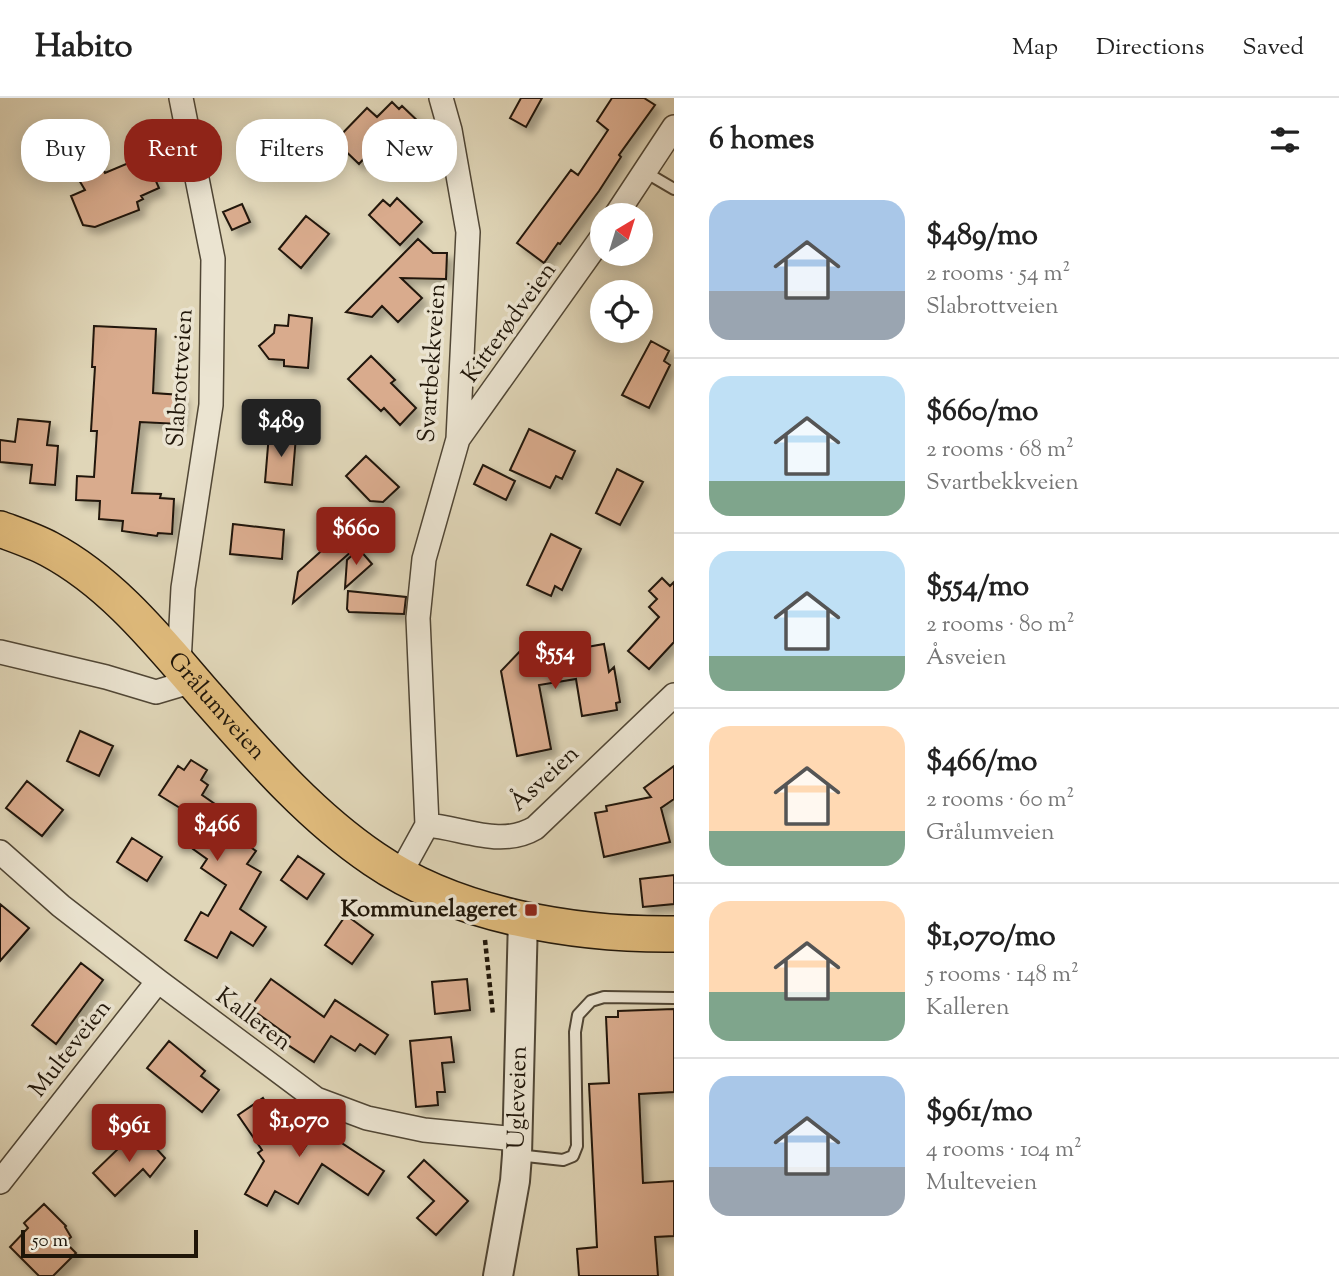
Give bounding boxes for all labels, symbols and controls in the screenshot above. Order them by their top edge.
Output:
text: Habito [35,24,133,72]
text: Map [1012,31,1058,65]
text: Directions [1096,31,1204,65]
text: Saved [1242,31,1304,65]
chip: Buy [21,119,110,182]
chip: Rent [124,119,222,182]
chip: Filters [236,119,348,182]
chip: New [362,119,457,182]
text: 6 homes [709,119,814,162]
icon: filters [1266,121,1304,159]
north arrow [590,203,653,266]
map controls [590,203,653,343]
text: $489/mo [926,215,1038,258]
icon: home [765,228,849,312]
street label: Kitterødveien [454,255,566,391]
text: 2 rooms · 54 m² [926,258,1070,291]
button: locate [590,280,653,343]
street label: Svartbekkveien [410,282,456,444]
text: Slabrottveien [926,291,1059,324]
street label: Slabrottveien [159,308,203,448]
text: $660/mo [926,391,1038,434]
pin: $489 [240,400,322,459]
icon: home [765,404,849,488]
text: $489 [258,405,304,438]
text: 2 rooms · 68 m² [926,434,1074,467]
text: Svartbekkveien [926,467,1079,500]
pin: $660 [315,508,397,567]
text: $660 [332,513,380,546]
text: $554/mo [926,566,1029,609]
icon: home [765,579,849,663]
text: 2 rooms · 80 m² [926,609,1074,642]
pin: $554 [514,632,596,691]
text: $554 [535,637,575,670]
text: Åsveien [926,642,1007,675]
street label: Grålumveien [159,645,273,769]
street label: Åsveien [503,738,587,820]
text: $466/mo [926,741,1037,784]
icon: home [765,754,849,838]
text: 2 rooms · 60 m² [926,784,1074,817]
pin: $466 [176,804,258,863]
text: $466 [194,809,240,842]
text: Grålumveien [926,817,1055,850]
place label: Kommunelageret [341,893,518,927]
marker: Kommunelageret [523,902,539,918]
text: $1,070/mo [926,916,1056,959]
icon: home [765,929,849,1013]
text: 5 rooms · 148 m² [926,959,1079,992]
street label: Kalleren [208,980,298,1060]
text: Kalleren [926,992,1010,1025]
street label: Multeveien [22,993,120,1105]
street label: Ugleveien [500,1046,537,1150]
text: $961/mo [926,1091,1033,1134]
pin: $1,070 [242,1100,356,1159]
pin: $961 [88,1104,170,1164]
icon: home [765,1104,849,1188]
text: $1,070 [269,1105,329,1138]
text: $961 [108,1110,150,1143]
text: 4 rooms · 104 m² [926,1134,1082,1167]
text: Multeveien [926,1167,1037,1200]
scale bar [21,1227,198,1259]
text: 50 m [32,1228,68,1255]

